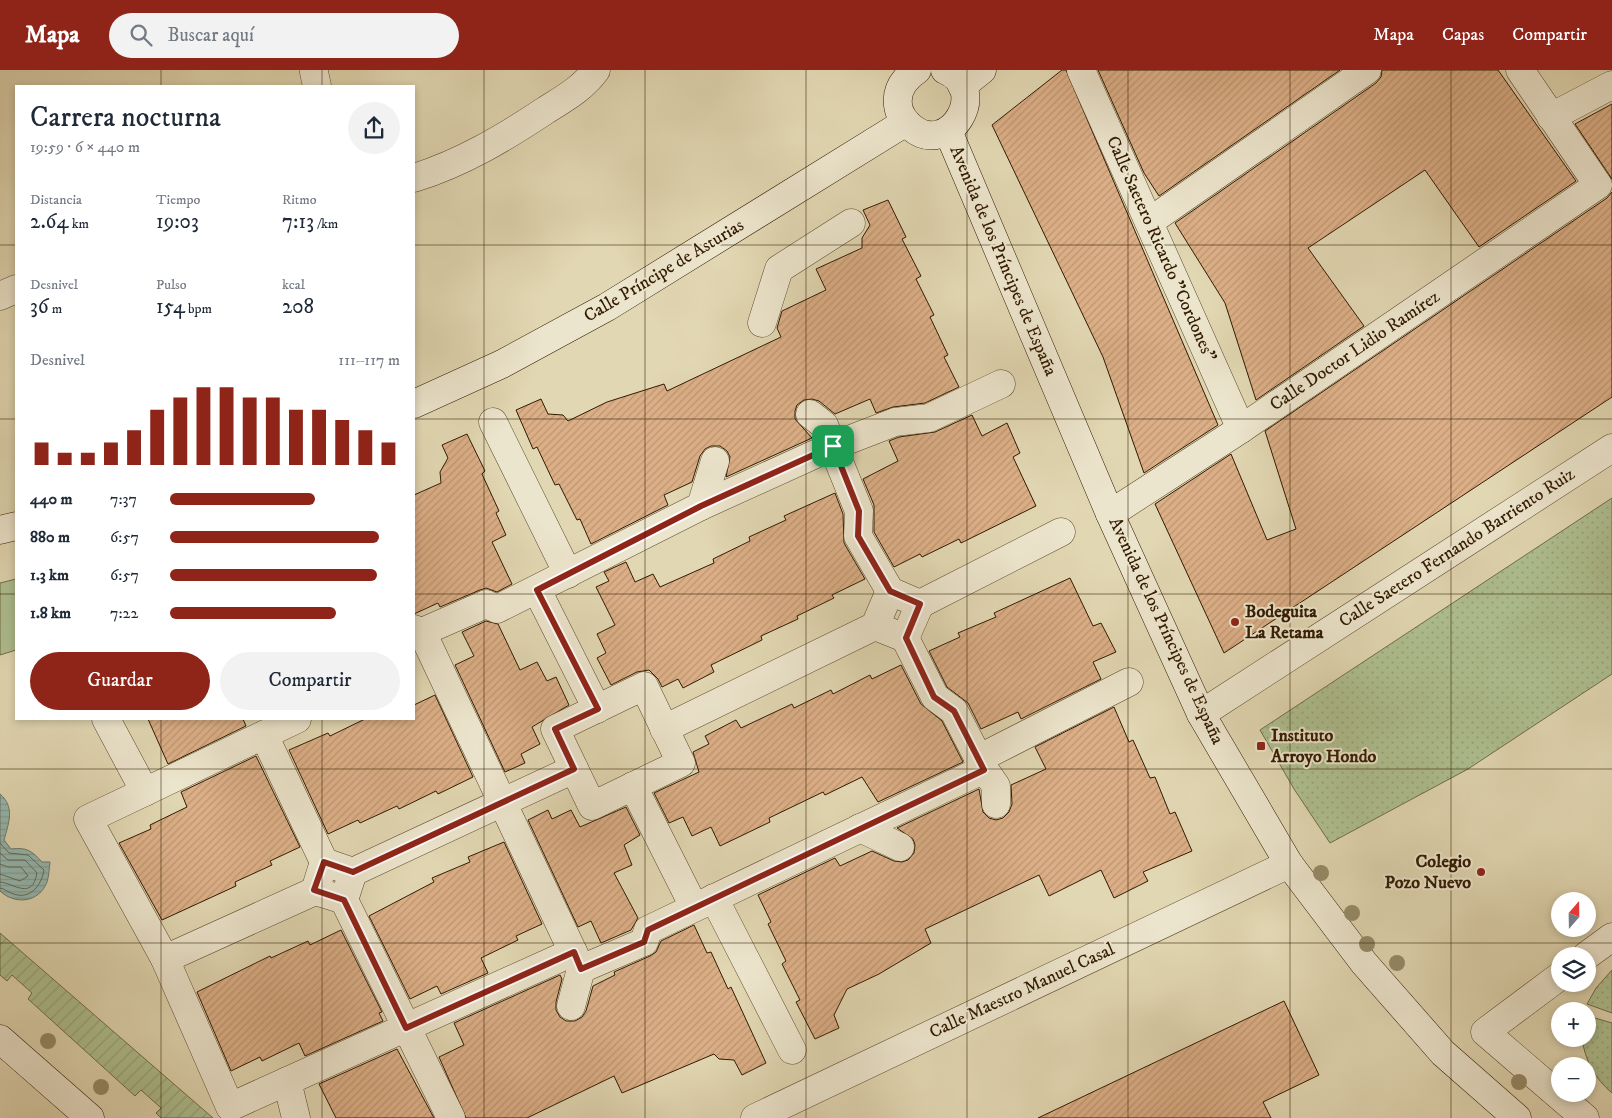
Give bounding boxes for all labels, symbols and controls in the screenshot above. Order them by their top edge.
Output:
search box [109,13,459,58]
text: Mapa [25,20,79,50]
icon: search [127,21,155,49]
text: Buscar aquí [167,24,254,47]
text: Mapa [1373,24,1414,46]
text: Capas [1442,24,1484,46]
text: Compartir [1512,24,1587,46]
text: Carrera nocturna [30,100,221,135]
button: share [348,102,400,154]
street label: Calle Saetero Ricardo "Cordones" [1101,133,1221,365]
text: 19:59 · 6 × 440 m [30,137,140,157]
street label: Avenida de los Príncipes de España [944,143,1062,380]
text: Distancia [30,191,82,209]
text: Tiempo [156,191,200,209]
text: Ritmo [282,191,317,209]
text: 2.64 [30,209,69,235]
text: 19:03 [156,209,199,235]
text: 7:13 [282,209,314,235]
text: km [69,215,89,233]
text: /km [314,215,338,233]
street label: Calle Príncipe de Asturias [580,215,748,327]
text: Desnivel [30,276,78,294]
text: Pulso [156,276,187,294]
text: kcal [282,276,305,294]
street label: Calle Doctor Lidio Ramírez [1266,286,1444,416]
text: 36 [30,294,49,320]
text: 154 [156,294,185,320]
text: 208 [282,294,314,320]
text: m [49,300,62,318]
text: bpm [185,300,212,318]
text: Desnivel [30,350,85,370]
text: 111–117 m [338,350,400,370]
pin [812,425,854,467]
icon: arrive [819,432,847,460]
street label: Calle Saetero Fernando Barriento Ruiz [1335,463,1579,633]
text: 440 m [30,489,72,509]
text: 7:37 [110,489,137,509]
street label: Avenida de los Príncipes de España [1104,514,1228,748]
text: 880 m [30,527,70,547]
text: 6:57 [110,527,139,547]
text: 1.3 km [30,565,69,585]
text: 6:57 [110,565,139,585]
place label: Bodeguita La Retama [1245,601,1324,644]
text: 1.8 km [30,603,71,623]
text: 7:22 [110,603,138,623]
marker: Bodeguita La Retama [1229,616,1241,628]
button: Guardar [30,652,210,710]
button: Compartir [220,652,400,710]
place label: Instituto Arroyo Hondo [1270,725,1377,768]
marker: Instituto Arroyo Hondo [1255,740,1267,752]
place label: Colegio Pozo Nuevo [1385,851,1471,894]
marker: Colegio Pozo Nuevo [1475,866,1487,878]
north arrow [1551,892,1596,938]
map controls [1551,892,1596,1102]
street label: Calle Maestro Manuel Casal [926,938,1119,1044]
button: layers [1551,947,1596,992]
button: + [1551,1002,1596,1047]
button: − [1551,1057,1596,1102]

